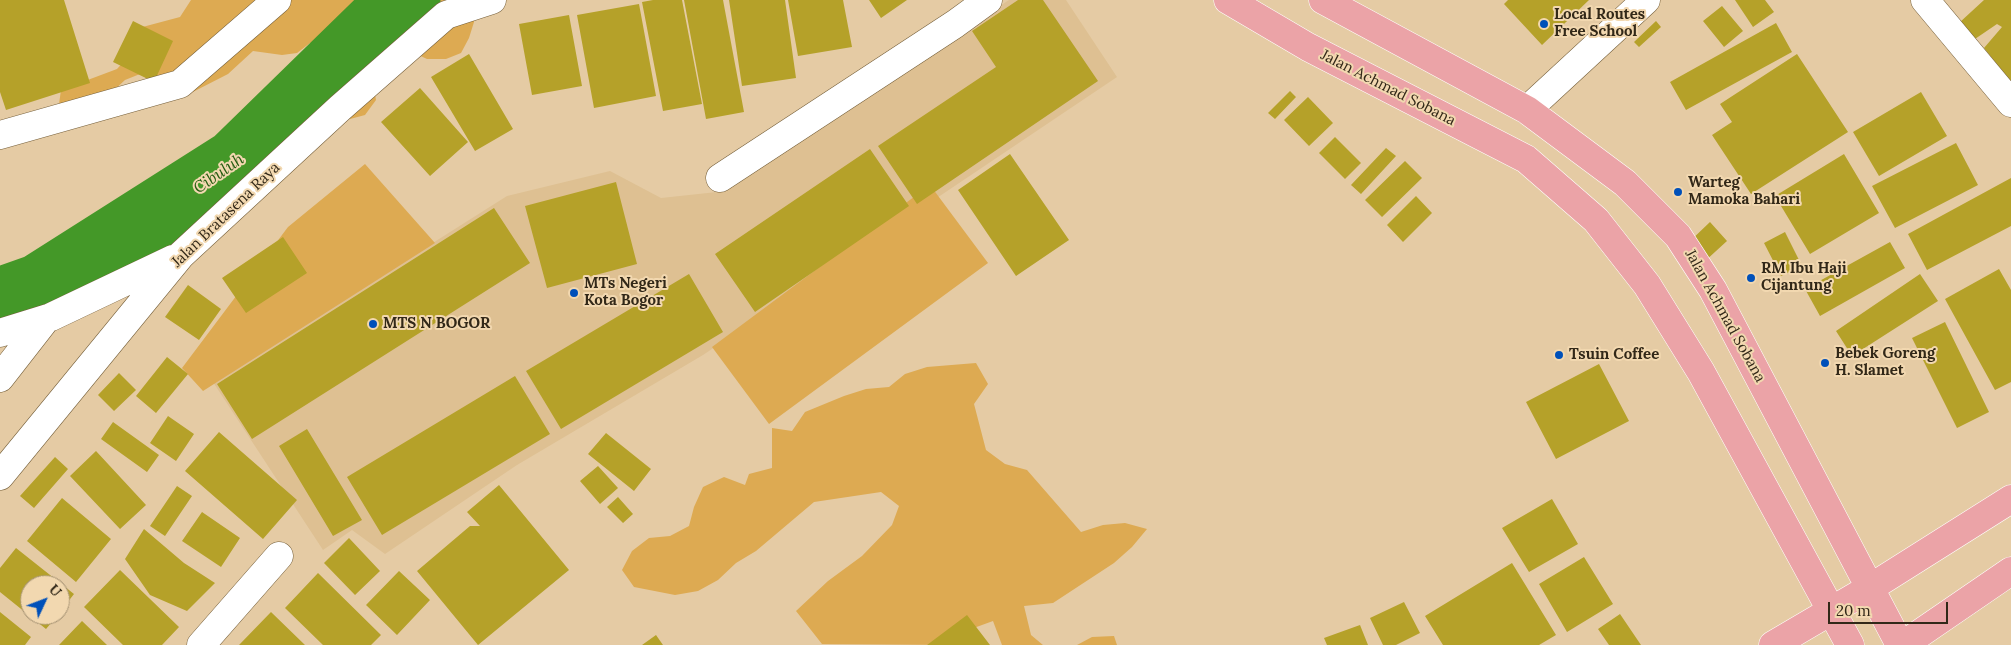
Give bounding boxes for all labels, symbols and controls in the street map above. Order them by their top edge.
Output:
place label: Local Routes Free School [1554,6,1645,41]
marker: Local Routes Free School [1538,18,1550,30]
street label: Jalan Achmad Sobana [1318,46,1458,130]
water label: Cibuluh [190,150,248,198]
street label: Jalan Bratasena Raya [168,159,284,271]
place label: Warteg Mamoka Bahari [1688,174,1800,209]
marker: Warteg Mamoka Bahari [1672,186,1684,198]
street label: Jalan Achmad Sobana [1681,246,1769,386]
place label: RM Ibu Haji Cijantung [1761,260,1847,295]
marker: RM Ibu Haji Cijantung [1745,272,1757,284]
place label: MTs Negeri Kota Bogor [584,275,667,310]
marker: MTs Negeri Kota Bogor [568,287,580,299]
place label: MTS N BOGOR [383,315,490,333]
marker: MTS N BOGOR [367,318,379,330]
place label: Bebek Goreng H. Slamet [1835,345,1935,380]
place label: Tsuin Coffee [1569,346,1659,364]
marker: Tsuin Coffee [1553,349,1565,361]
marker: Bebek Goreng H. Slamet [1819,357,1831,369]
north arrow [20,575,70,625]
text: U [45,580,65,600]
scale bar [1831,592,1951,624]
text: 20 m [1836,601,1871,620]

